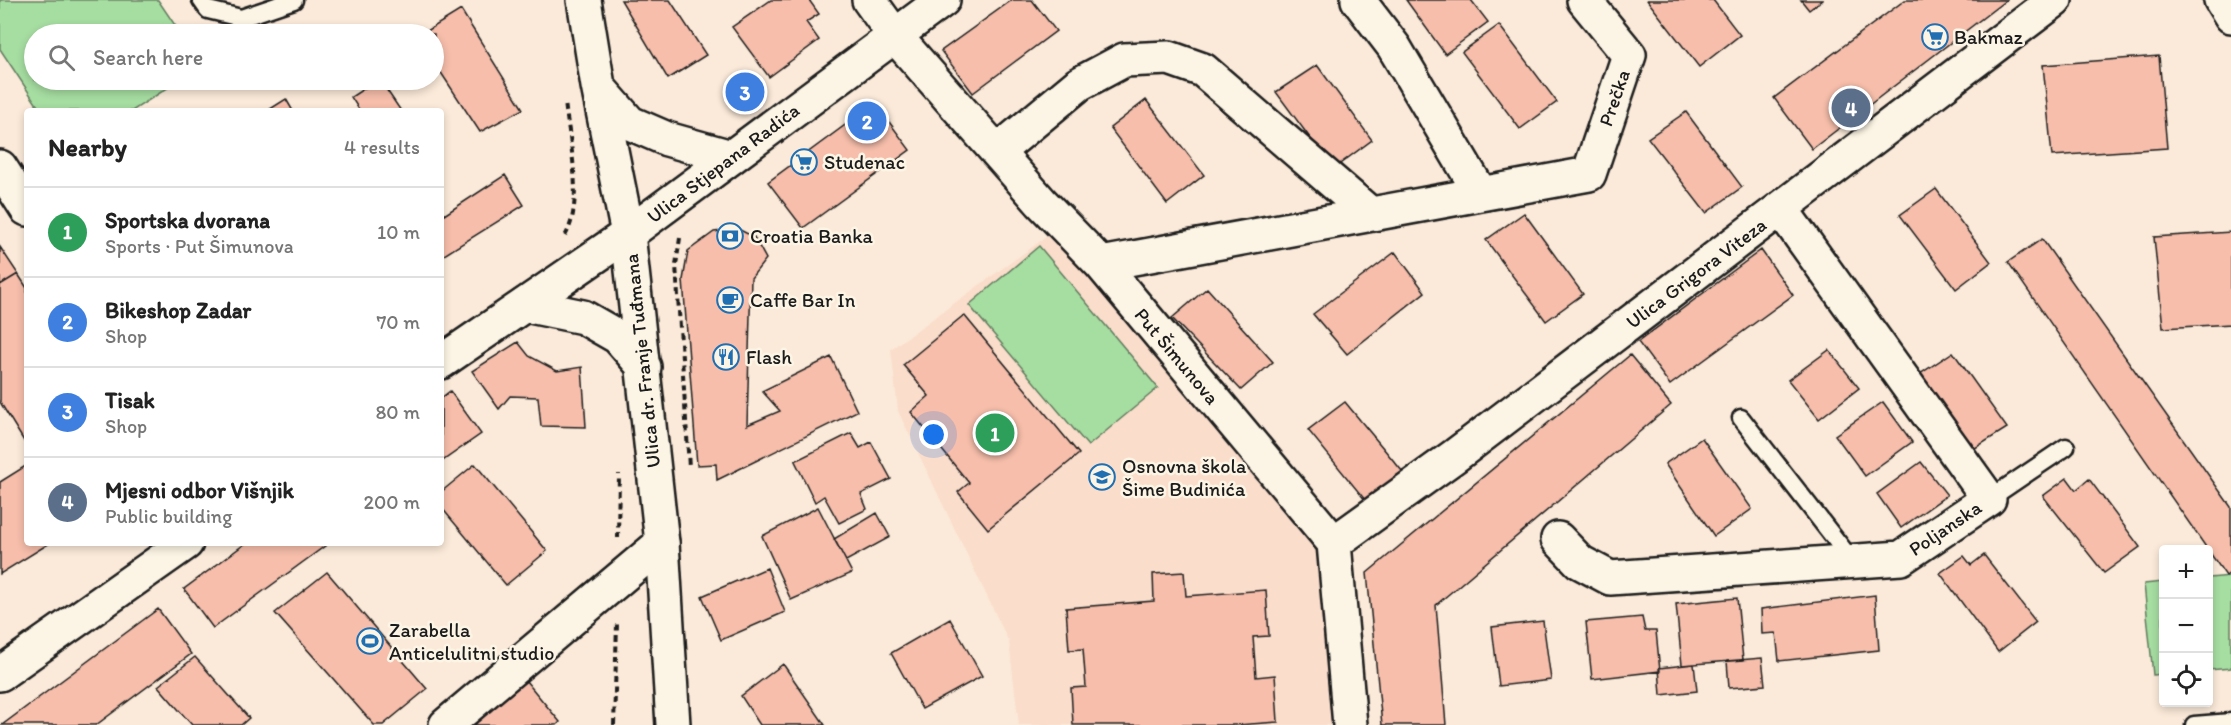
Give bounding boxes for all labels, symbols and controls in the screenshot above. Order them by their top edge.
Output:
supermarket icon: Bakmaz [1920,22,1950,52]
search box [24,24,444,90]
place label: Bakmaz [1954,25,2024,49]
icon: search [45,41,78,74]
text: Search here [93,44,203,71]
street label: Prečka [1593,66,1635,129]
pin: 3 [726,70,764,115]
pin: 4 [1832,86,1870,130]
street label: Ulica Stjepana Radića [642,98,804,228]
pin: 2 [848,98,886,144]
text: Nearby [48,131,127,163]
text: 4 results [344,135,420,159]
supermarket icon: Studenac [789,147,819,177]
place label: Studenac [824,150,905,174]
text: Sportska dvorana [105,207,270,234]
street label: Ulica Grigora Viteza [1621,212,1771,334]
text: 1 [63,220,72,244]
text: 10 m [377,220,420,244]
bank icon: Croatia Banka [715,221,745,251]
place label: Croatia Banka [750,224,874,248]
text: Sports · Put Šimunova [105,234,294,258]
street label: Ulica dr. Franje Tuđmana [619,253,665,469]
cafe icon: Caffe Bar In [715,285,745,315]
place label: Caffe Bar In [750,288,856,312]
text: Bikeshop Zadar [105,297,251,324]
street label: Put Šimunova [1130,303,1224,409]
text: 2 [62,310,73,334]
text: 70 m [376,310,420,334]
text: Shop [105,324,147,348]
restaurant icon: Flash [711,342,741,372]
place label: Flash [746,345,792,369]
text: Tisak [105,387,155,414]
text: 3 [62,400,73,424]
text: 80 m [375,400,420,424]
pin: 1 [976,410,1014,456]
text: Shop [105,414,147,438]
your location [919,420,948,449]
place label: Osnovna škola Šime Budinića [1122,454,1247,501]
school or university icon: Osnovna škola Šime Budinića [1087,462,1117,492]
text: Mjesni odbor Višnjik [105,477,294,504]
text: 4 [61,490,74,514]
text: 200 m [364,490,420,514]
street label: Poljanska [1904,495,1986,561]
text: Public building [105,504,232,528]
map controls [2159,545,2213,707]
button: + [2159,545,2213,599]
button: − [2159,599,2213,653]
place label: Zarabella Anticelulitni studio [389,618,554,665]
sports icon: Zarabella Anticelulitni studio [355,626,385,656]
button: locate [2159,653,2213,707]

